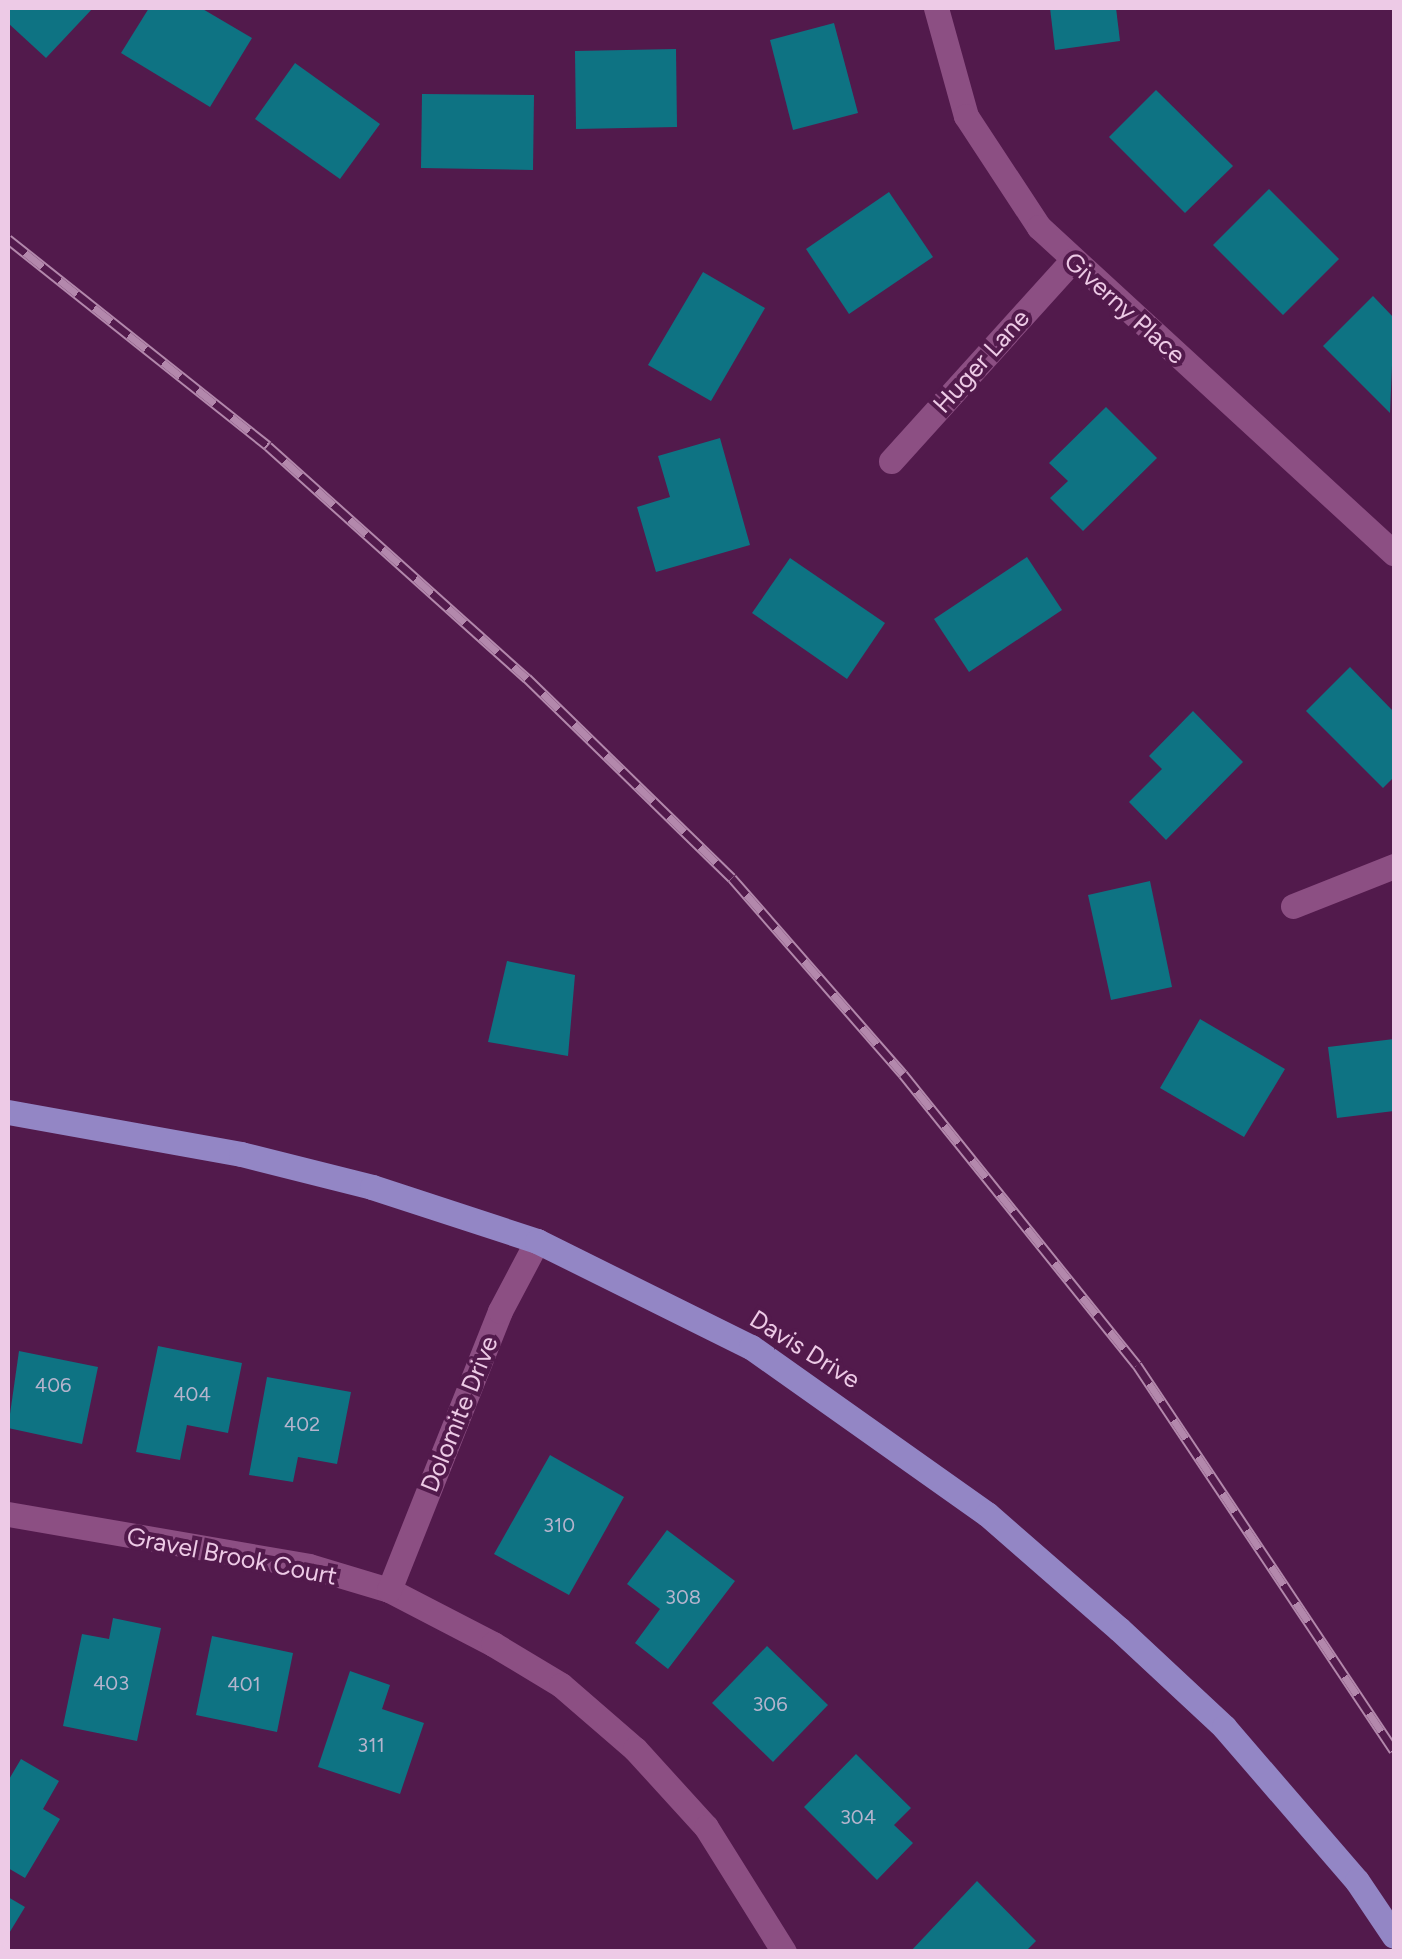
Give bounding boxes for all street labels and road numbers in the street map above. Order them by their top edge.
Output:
street label: Giverny Place [1058,246,1192,370]
street label: Huger Lane [927,303,1035,419]
street label: Davis Drive [744,1303,866,1395]
street label: Dolomite Drive [414,1332,504,1496]
street label: Gravel Brook Court [124,1521,340,1591]

